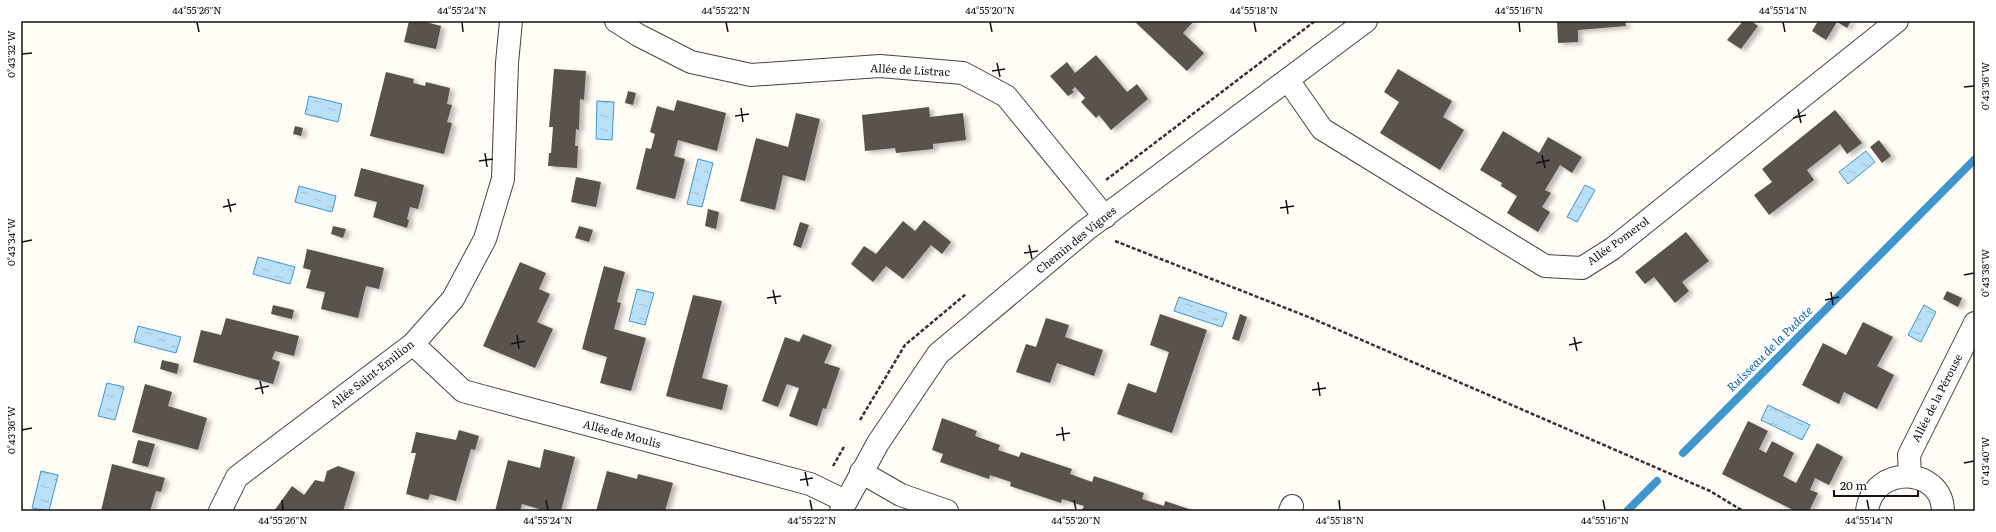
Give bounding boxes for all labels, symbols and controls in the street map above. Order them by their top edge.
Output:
text: 44°55'26"N [172,2,222,17]
text: 44°55'24"N [437,2,487,17]
text: 44°55'22"N [702,2,750,17]
text: 44°55'20"N [965,2,1015,17]
text: 44°55'18"N [1230,2,1278,17]
text: 44°55'16"N [1495,2,1543,17]
text: 44°55'14"N [1759,2,1807,17]
text: 0°43'32"W [3,30,18,78]
street label: Allée de Listrac [870,59,951,79]
text: 0°43'36"W [1977,62,1992,110]
street label: Chemin des Vignes [1032,202,1119,277]
street label: Allée Pomerol [1583,212,1652,268]
text: 0°43'34"W [3,218,18,266]
text: 0°43'38"W [1977,249,1992,297]
water label: Ruisseau de la Pudote [1722,301,1817,395]
street label: Allée Saint-Emilion [326,335,417,411]
street label: Allée de la Pérouse [1907,351,1965,444]
text: 0°43'36"W [3,406,18,454]
street label: Allée de Moulis [582,415,663,451]
text: 0°43'40"W [1977,437,1992,485]
scale bar [1834,472,1918,498]
text: 20 m [1840,476,1867,494]
text: 44°55'26"N [258,512,308,527]
text: 44°55'24"N [523,512,573,527]
text: 44°55'22"N [788,512,836,527]
text: 44°55'20"N [1051,512,1101,527]
text: 44°55'18"N [1316,512,1364,527]
text: 44°55'16"N [1581,512,1629,527]
text: 44°55'14"N [1845,512,1893,527]

